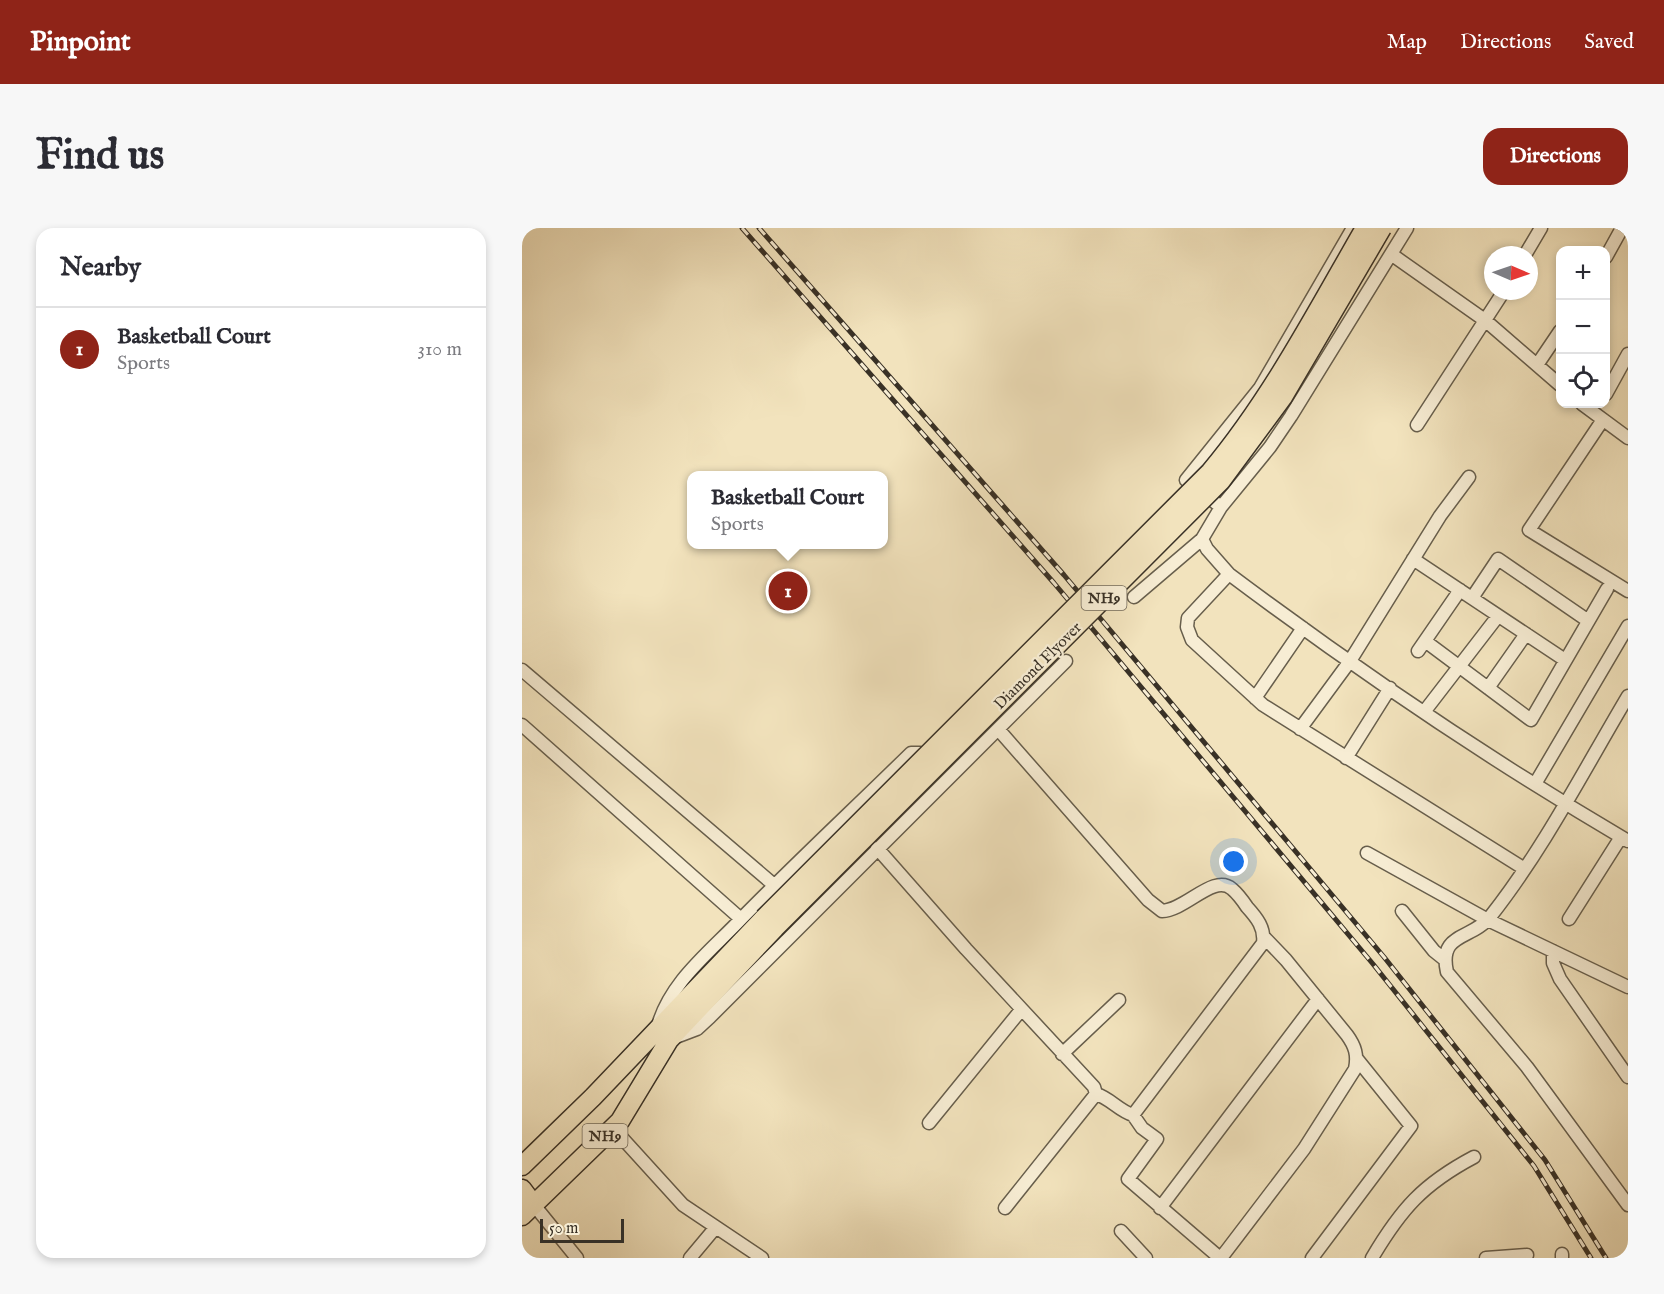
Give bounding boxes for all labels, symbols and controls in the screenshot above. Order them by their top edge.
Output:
text: Pinpoint [30,25,131,60]
text: Map [1387,29,1427,56]
text: Directions [1460,29,1551,56]
text: Saved [1584,29,1634,56]
button: Directions [1483,128,1628,185]
text: Find us [36,130,164,183]
north arrow [1484,246,1538,300]
map controls [1556,246,1610,408]
button: + [1556,246,1610,300]
text: Nearby [60,251,141,284]
button: − [1556,300,1610,354]
text: Basketball Court [117,323,271,351]
text: 1 [76,337,83,362]
text: 310 m [418,337,462,362]
text: Sports [117,351,170,376]
button: locate [1556,354,1610,408]
popup [687,471,888,549]
text: Basketball Court [711,484,864,512]
text: Sports [711,512,764,537]
pin: 1 [768,568,808,614]
road number: NH9 [1082,586,1126,610]
street label: Diamond Flyover [990,618,1087,715]
your location [1219,847,1248,876]
road number: NH9 [582,1124,628,1148]
scale bar [540,1216,624,1244]
text: 50 m [549,1219,578,1239]

